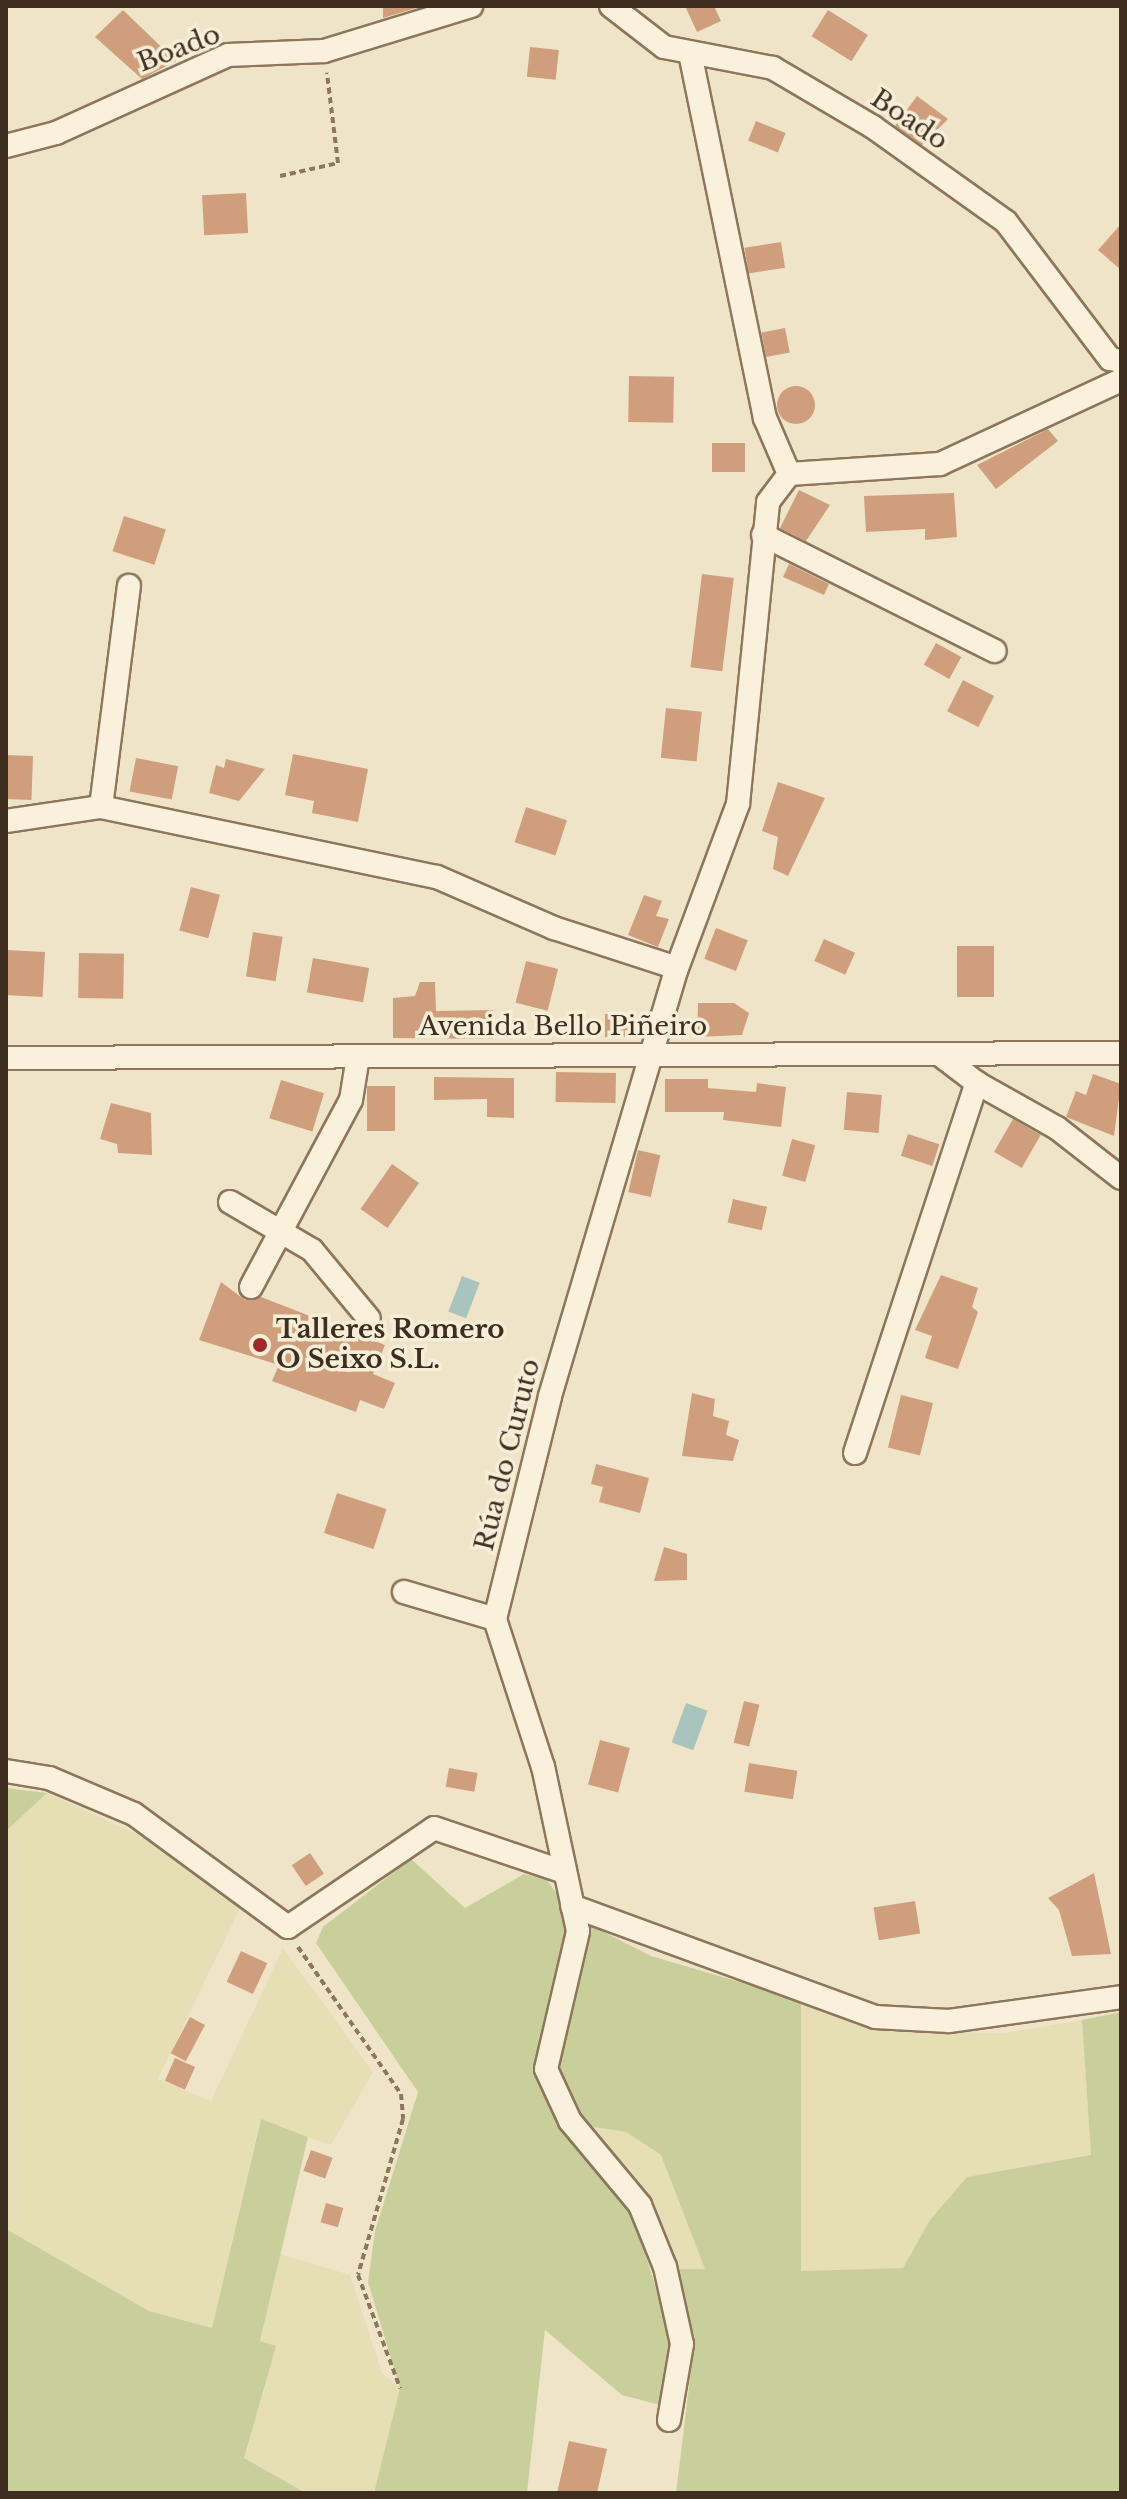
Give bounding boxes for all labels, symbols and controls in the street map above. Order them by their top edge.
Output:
street label: Boado [133,19,225,79]
street label: Boado [865,83,953,157]
street label: Avenida Bello Piñeiro [419,1011,707,1043]
place label: Talleres Romero O Seixo S.L. [276,1314,504,1376]
marker: Talleres Romero O Seixo S.L. [251,1336,269,1354]
street label: Rúa do Curuto [469,1356,547,1554]

